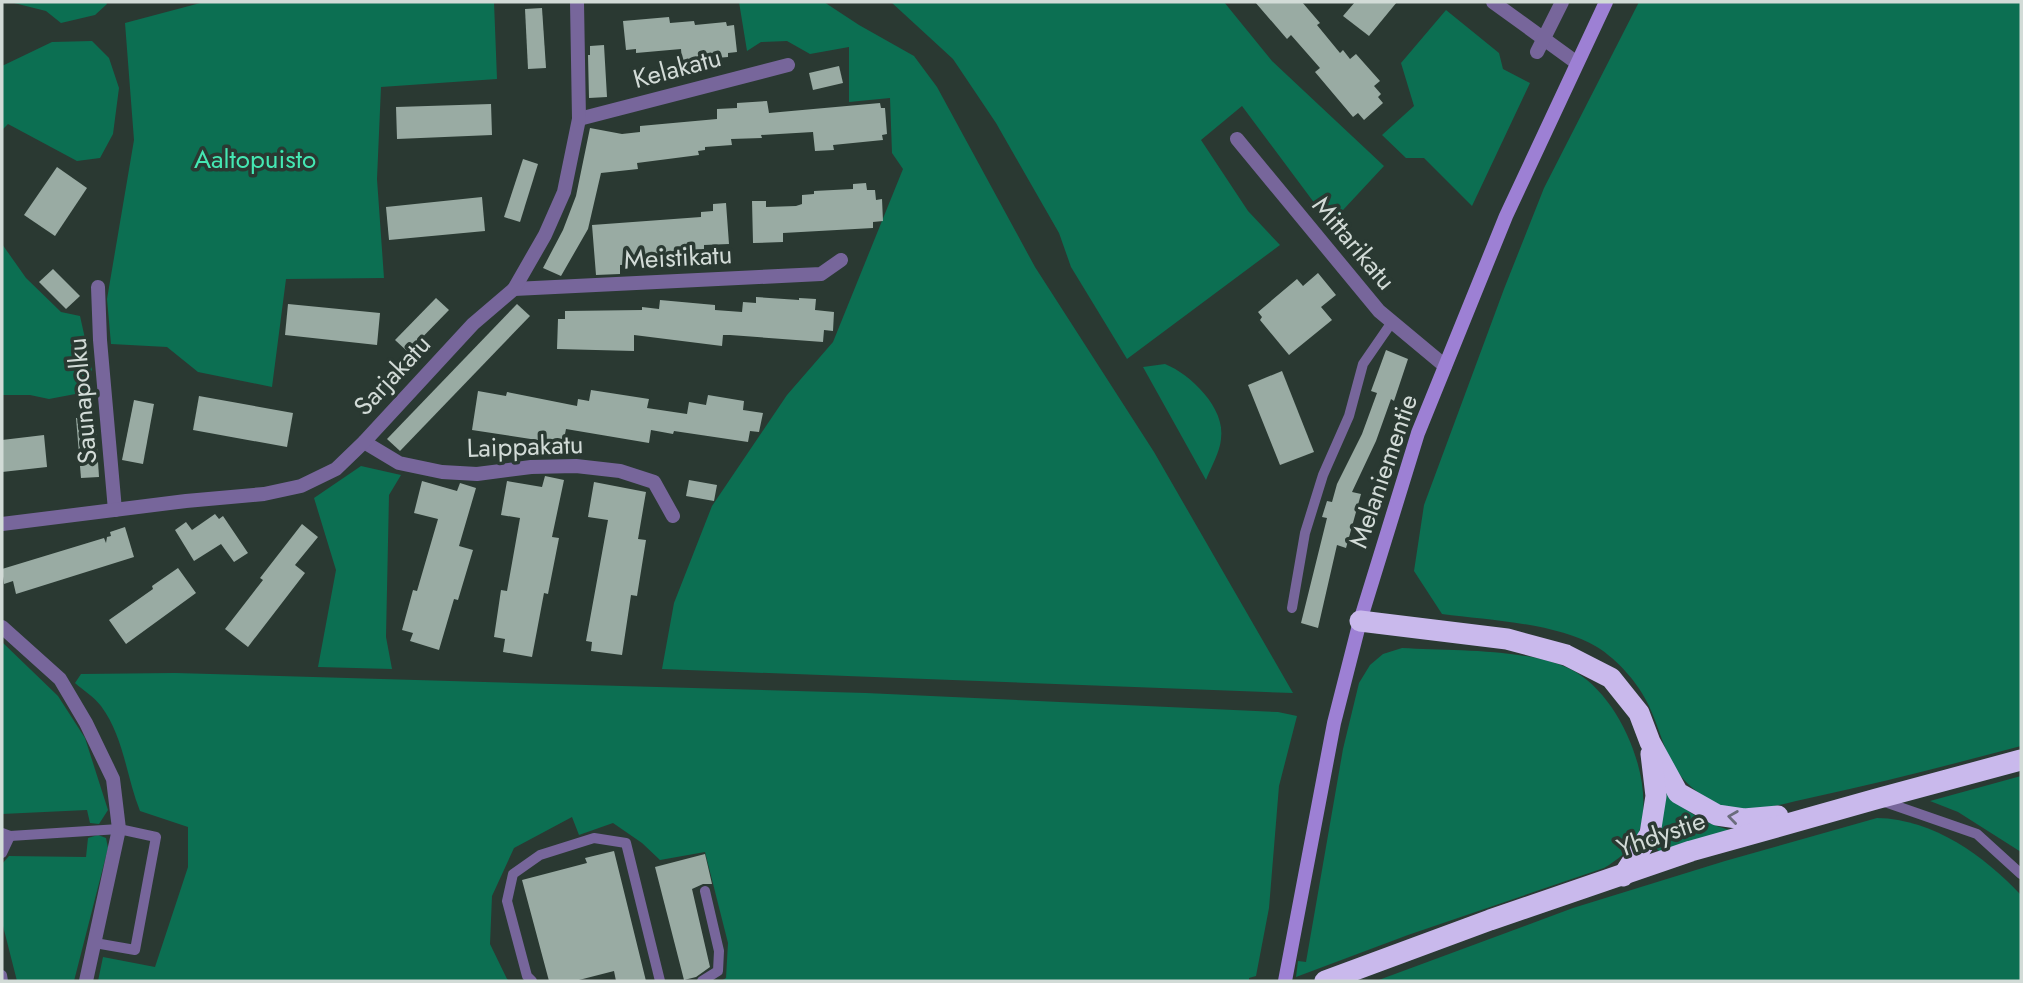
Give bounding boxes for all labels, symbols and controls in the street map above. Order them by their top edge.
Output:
street label: Kelakatu [629,38,725,98]
park label: Aaltopuisto [194,140,316,178]
street label: Mittarikatu [1303,188,1405,298]
street label: Meistikatu [623,235,733,279]
street label: Sarjakatu [345,326,439,424]
street label: Saunapolku [58,336,106,466]
street label: Melaniementie [1339,389,1427,553]
street label: Laippakatu [466,425,584,467]
street label: Yhdystie [1612,801,1710,867]
one-way arrow [1728,810,1739,825]

